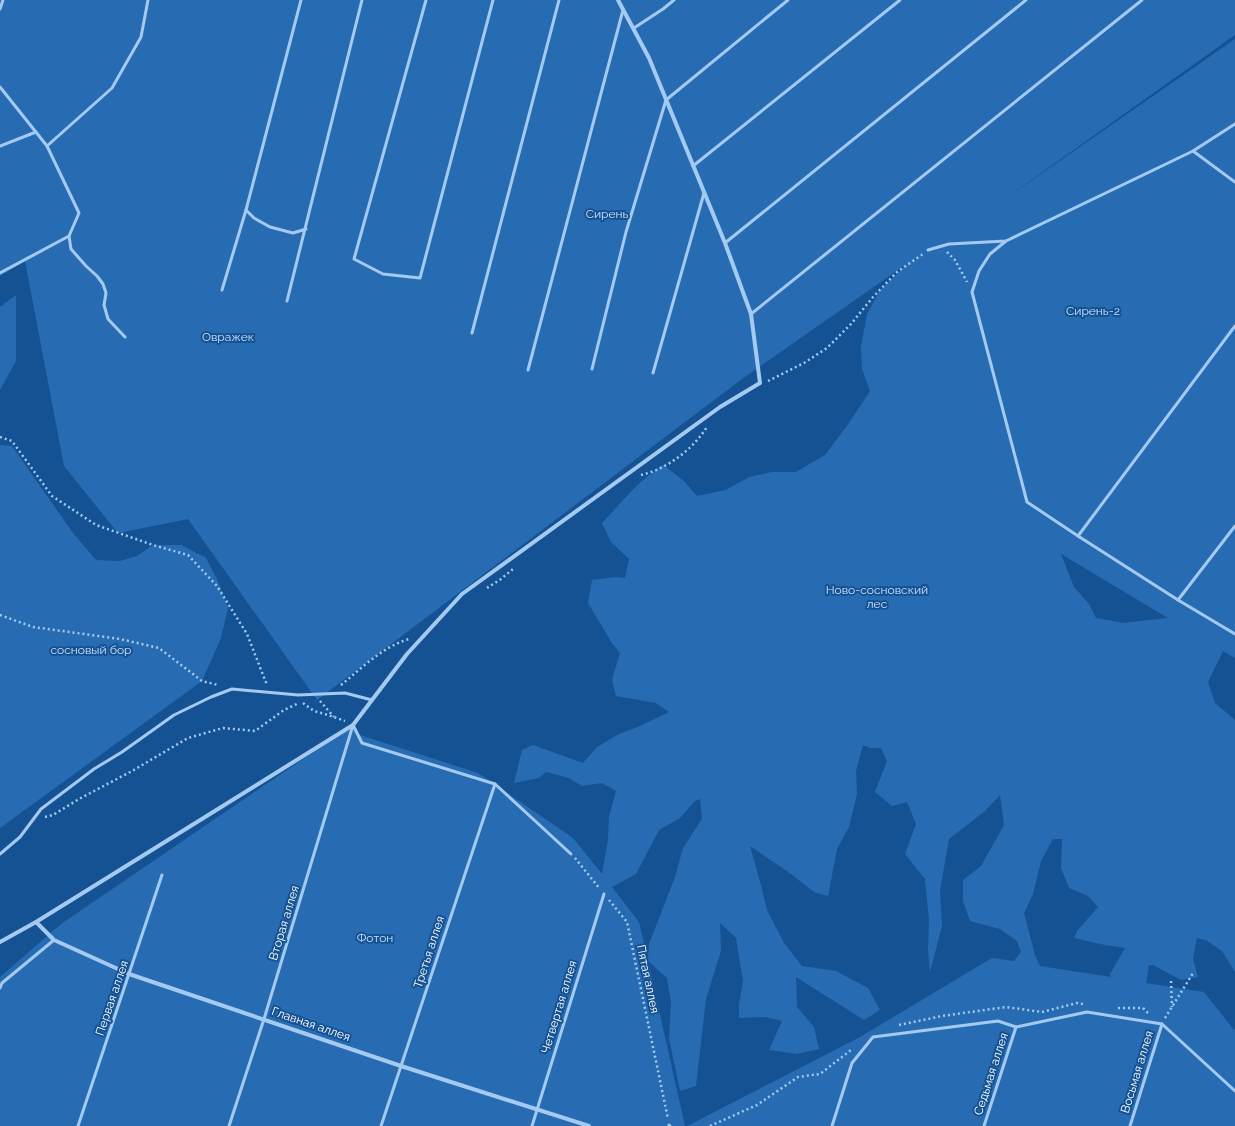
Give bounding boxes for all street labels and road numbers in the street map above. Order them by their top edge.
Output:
street label: Вторая аллея [266,884,302,962]
street label: Третья аллея [411,914,447,990]
street label: Пятая аллея [634,943,662,1015]
street label: Первая аллея [93,959,131,1037]
street label: Четвертая аллея [538,959,580,1055]
street label: Главная аллея [270,1004,352,1044]
street label: Восьмая аллея [1118,1029,1156,1115]
street label: Седьмая аллея [971,1031,1011,1117]

